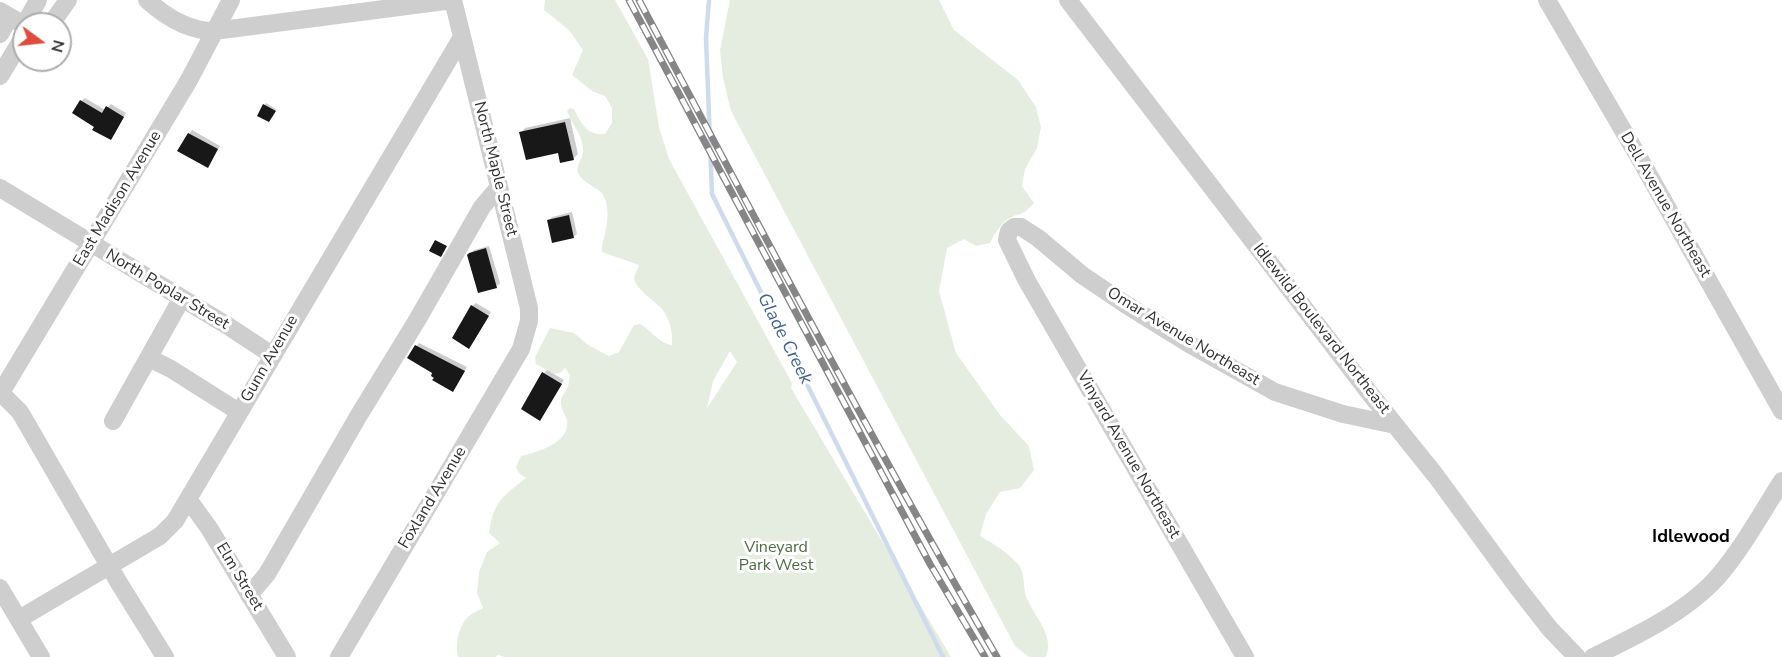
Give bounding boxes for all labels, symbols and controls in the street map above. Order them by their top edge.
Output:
north arrow [12,12,72,72]
text: N [45,38,70,55]
street label: North Maple Street [469,100,521,238]
street label: East Madison Avenue [70,128,166,270]
street label: Dell Avenue Northeast [1616,129,1714,281]
street label: Idlewild Boulevard Northeast [1249,240,1393,418]
street label: North Poplar Street [102,246,232,334]
street label: Omar Avenue Northeast [1103,284,1263,390]
water label: Glade Creek [752,290,816,388]
street label: Gunn Avenue [237,312,303,406]
street label: Vinyard Avenue Northeast [1072,368,1184,542]
street label: Foxland Avenue [395,443,471,553]
district label: Idlewood [1652,527,1730,549]
park label: Vineyard Park West [739,538,813,576]
street label: Elm Street [211,540,267,614]

